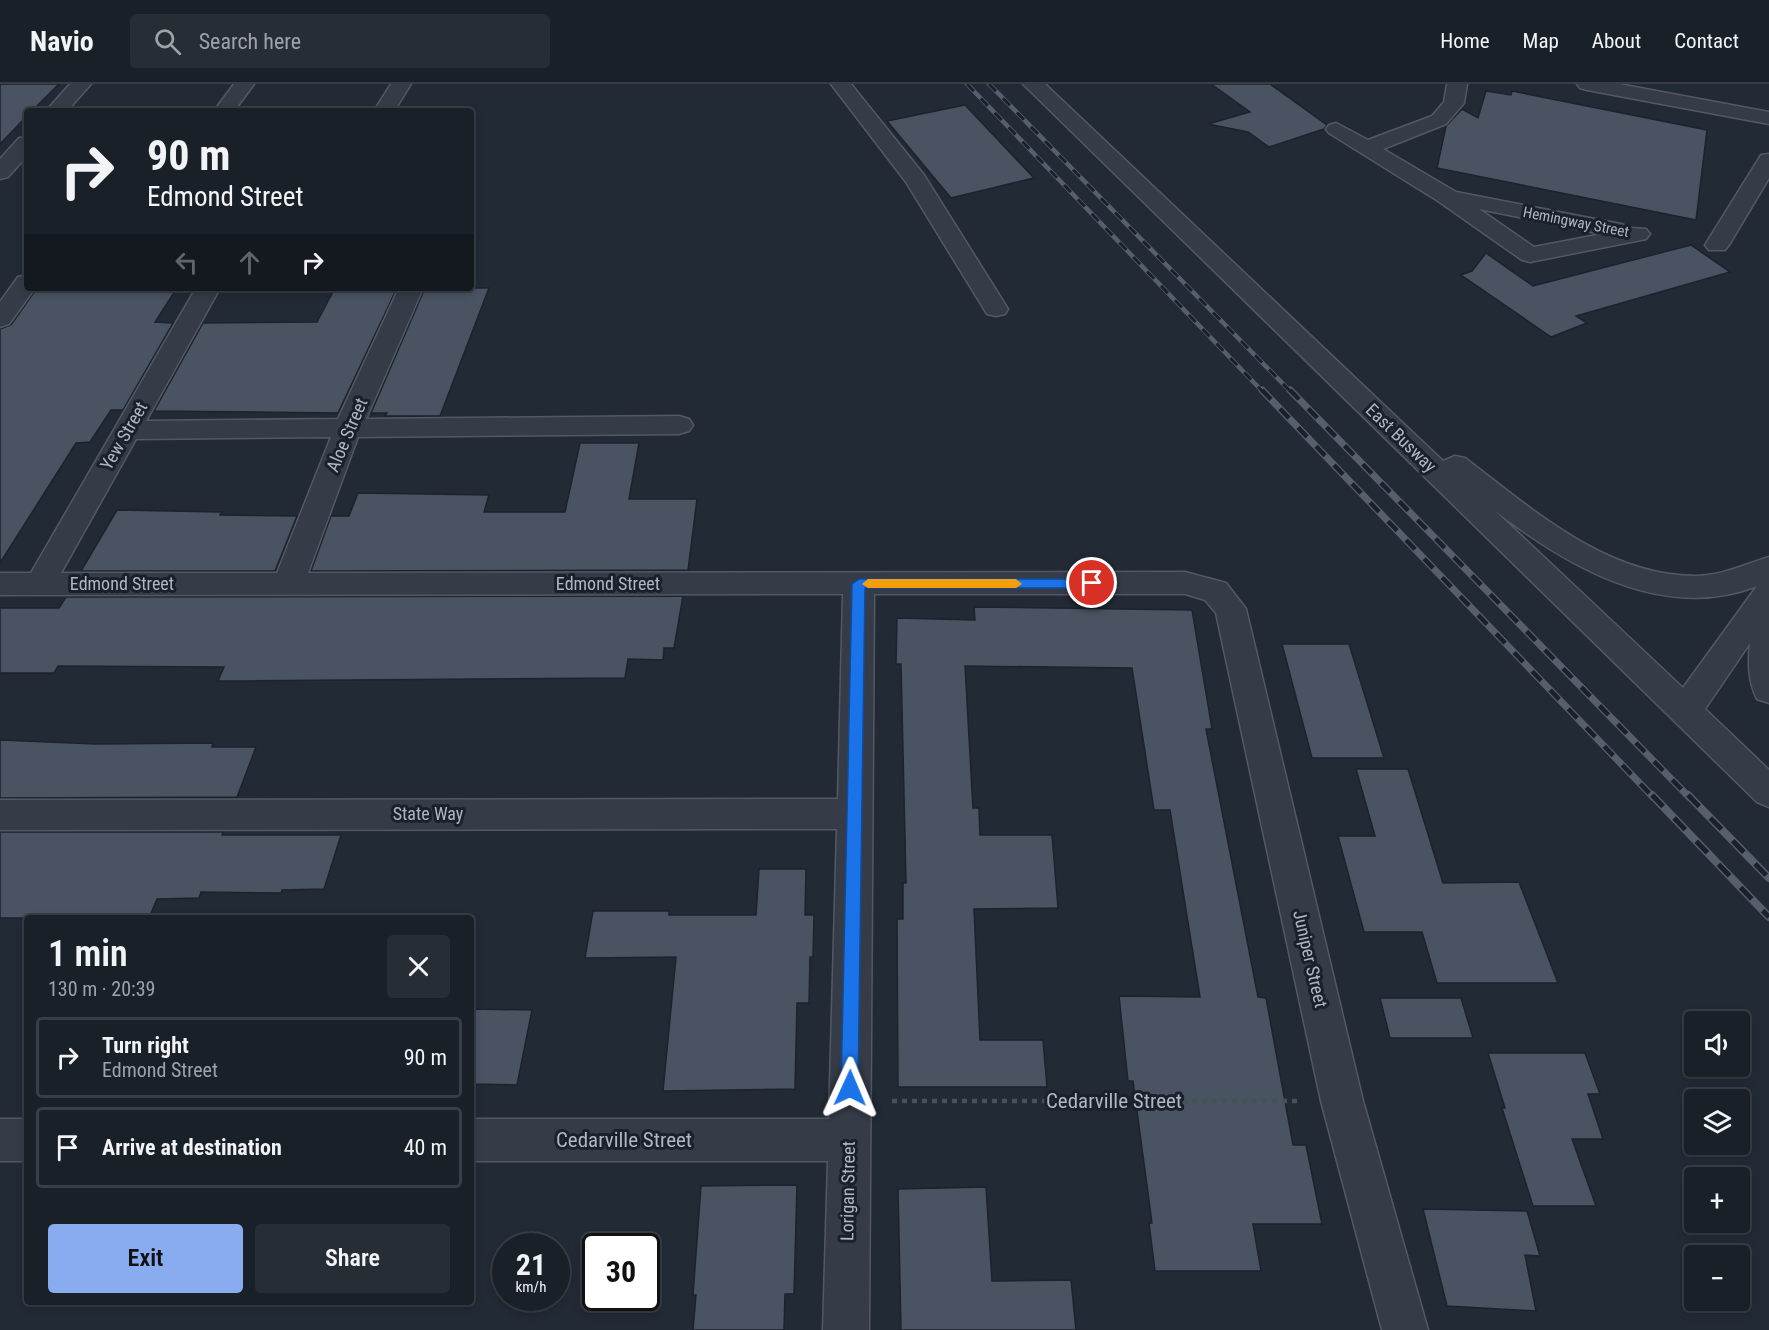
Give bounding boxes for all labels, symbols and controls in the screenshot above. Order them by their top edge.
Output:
search box [130,14,550,68]
text: Navio [30,25,94,58]
icon: search [151,25,184,58]
text: Search here [199,29,301,54]
text: Home [1440,29,1490,53]
text: Map [1523,29,1559,53]
text: About [1592,29,1641,53]
text: Contact [1674,29,1739,53]
text: 90 m [147,131,230,180]
icon: right [48,132,126,210]
text: Edmond Street [147,181,303,213]
street label: Hemingway Street [1522,203,1630,241]
icon: left [170,246,203,279]
icon: ahead [233,246,266,279]
icon: right [296,246,329,279]
street label: Aloe Street [322,395,372,475]
street label: Yew Street [96,398,151,474]
street label: East Busway [1362,399,1441,477]
pin [1066,557,1117,608]
icon: arrive [1075,566,1108,599]
street label: Edmond Street [70,573,174,594]
street label: Edmond Street [556,573,660,594]
street label: State Way [393,803,464,824]
street label: Juniper Street [1289,908,1332,1010]
text: 1 min [48,933,128,975]
button: close [387,935,450,998]
text: 130 m · 20:39 [48,977,155,1001]
map controls [1684,1011,1750,1311]
button: sound [1684,1011,1750,1077]
text: Turn right [102,1033,189,1058]
icon: right [51,1041,84,1074]
text: 90 m [404,1045,447,1070]
position arrow [818,1056,882,1120]
text: Edmond Street [102,1058,218,1082]
street label: Cedarville Street [1046,1089,1182,1113]
button: layers [1684,1089,1750,1155]
street label: Cedarville Street [556,1128,692,1152]
icon: arrive [51,1131,84,1164]
text: Arrive at destination [102,1135,282,1160]
text: 40 m [404,1135,447,1160]
street label: Lorigan Street [836,1141,859,1241]
button: + [1684,1167,1750,1233]
button: Exit [48,1224,243,1293]
button: Share [255,1224,450,1293]
speed limit sign: 30 [582,1233,660,1311]
button: − [1684,1245,1750,1311]
text: 21 [516,1247,546,1282]
text: km/h [516,1278,546,1296]

